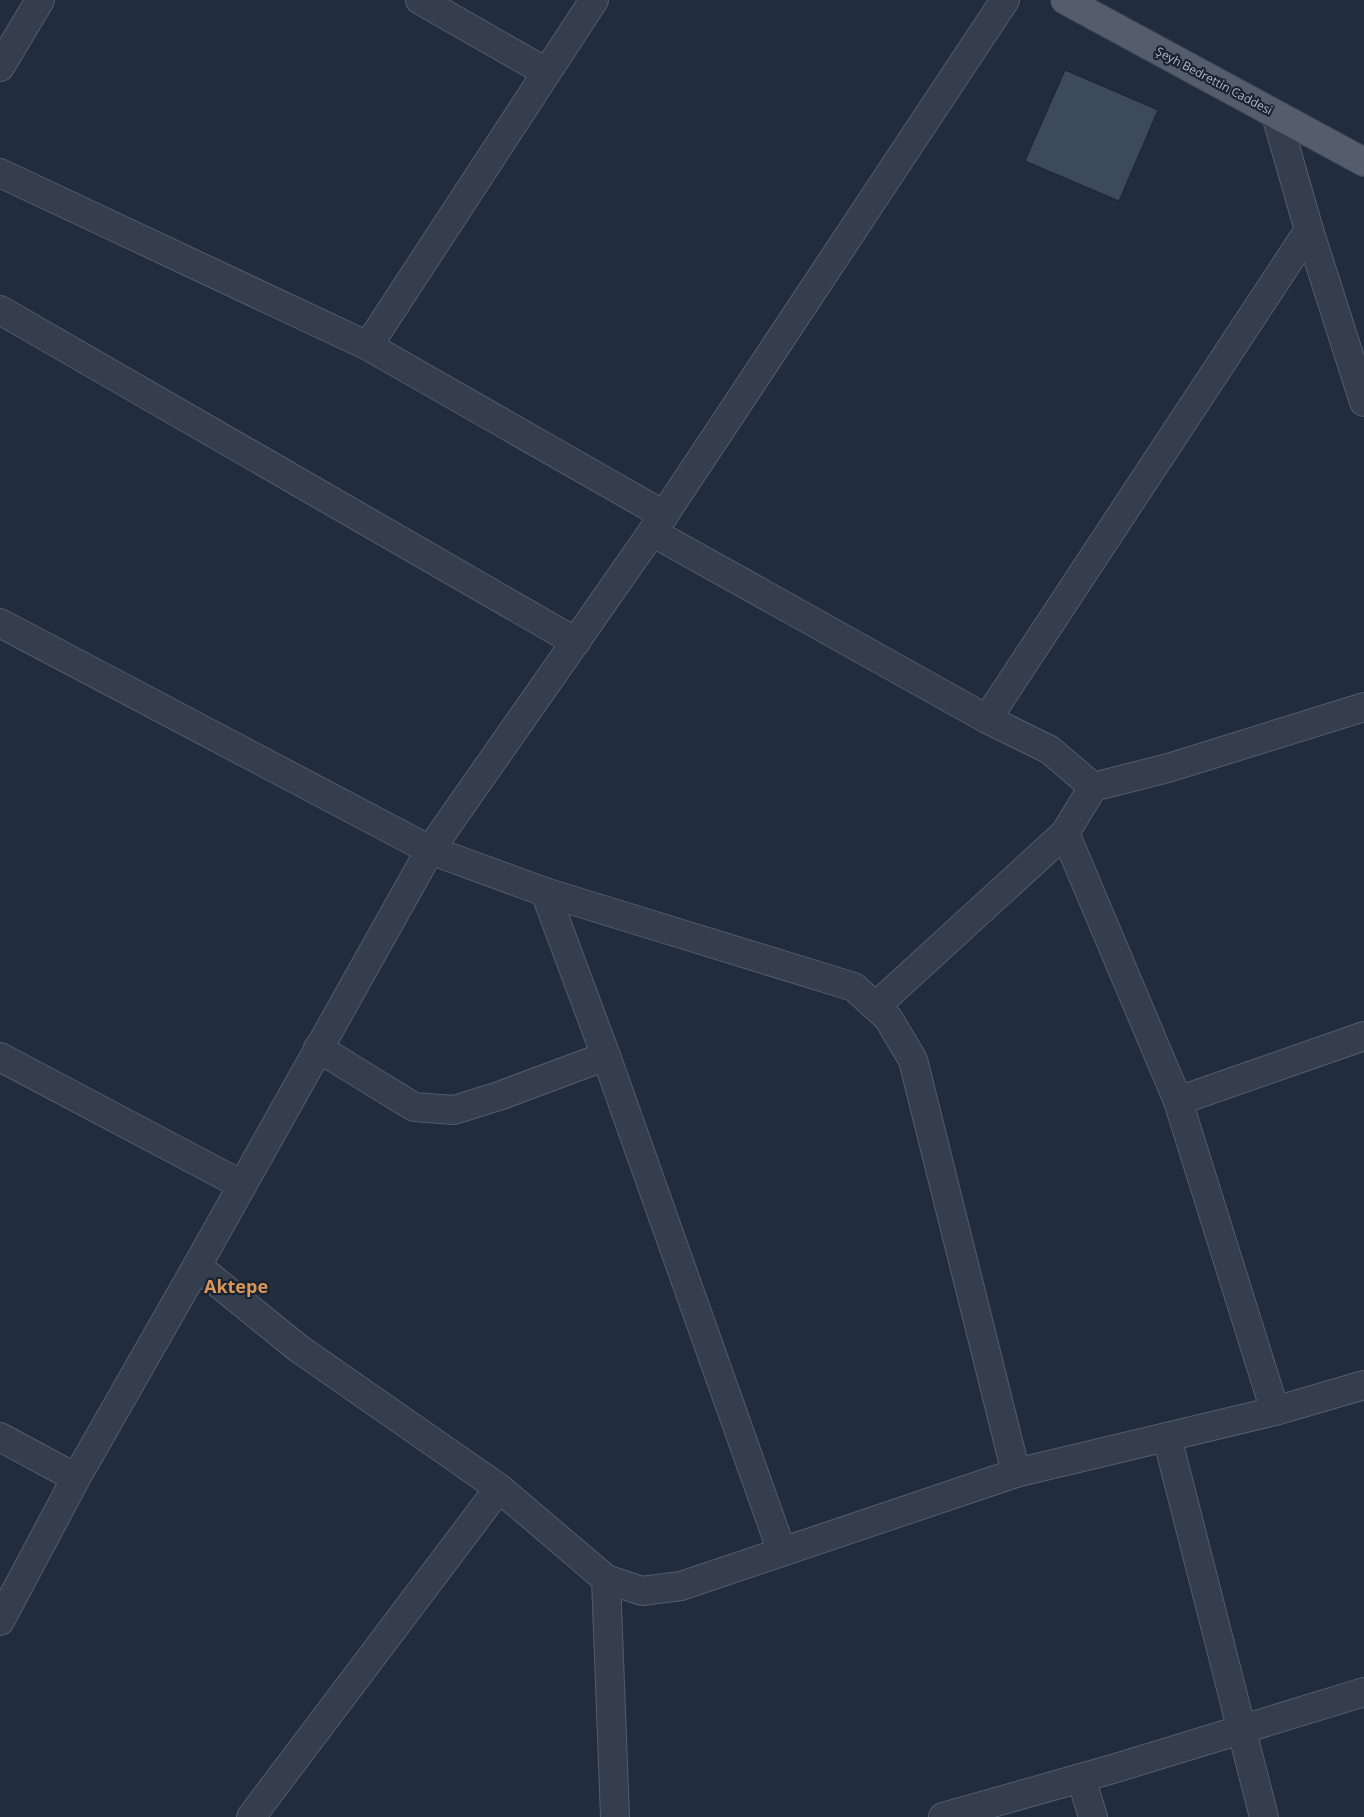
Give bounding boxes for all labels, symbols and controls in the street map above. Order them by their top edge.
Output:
street label: Şeyh Bedrettin Caddesi [1153,43,1276,119]
district label: Aktepe [204,1274,268,1298]

